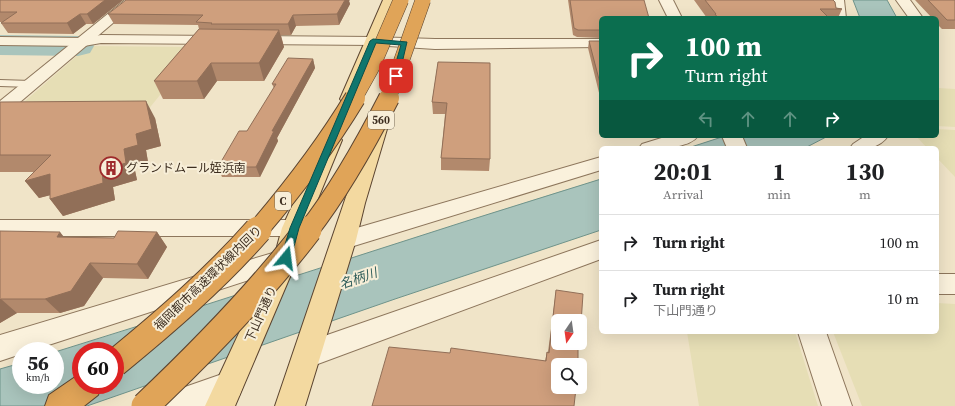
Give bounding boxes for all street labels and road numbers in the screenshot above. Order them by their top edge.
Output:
road number: 560 [368,111,394,129]
road number: C [275,192,291,210]
street label: 福岡都市高速環状線内回り [151,222,265,334]
street label: 下山門通り [241,283,281,345]

